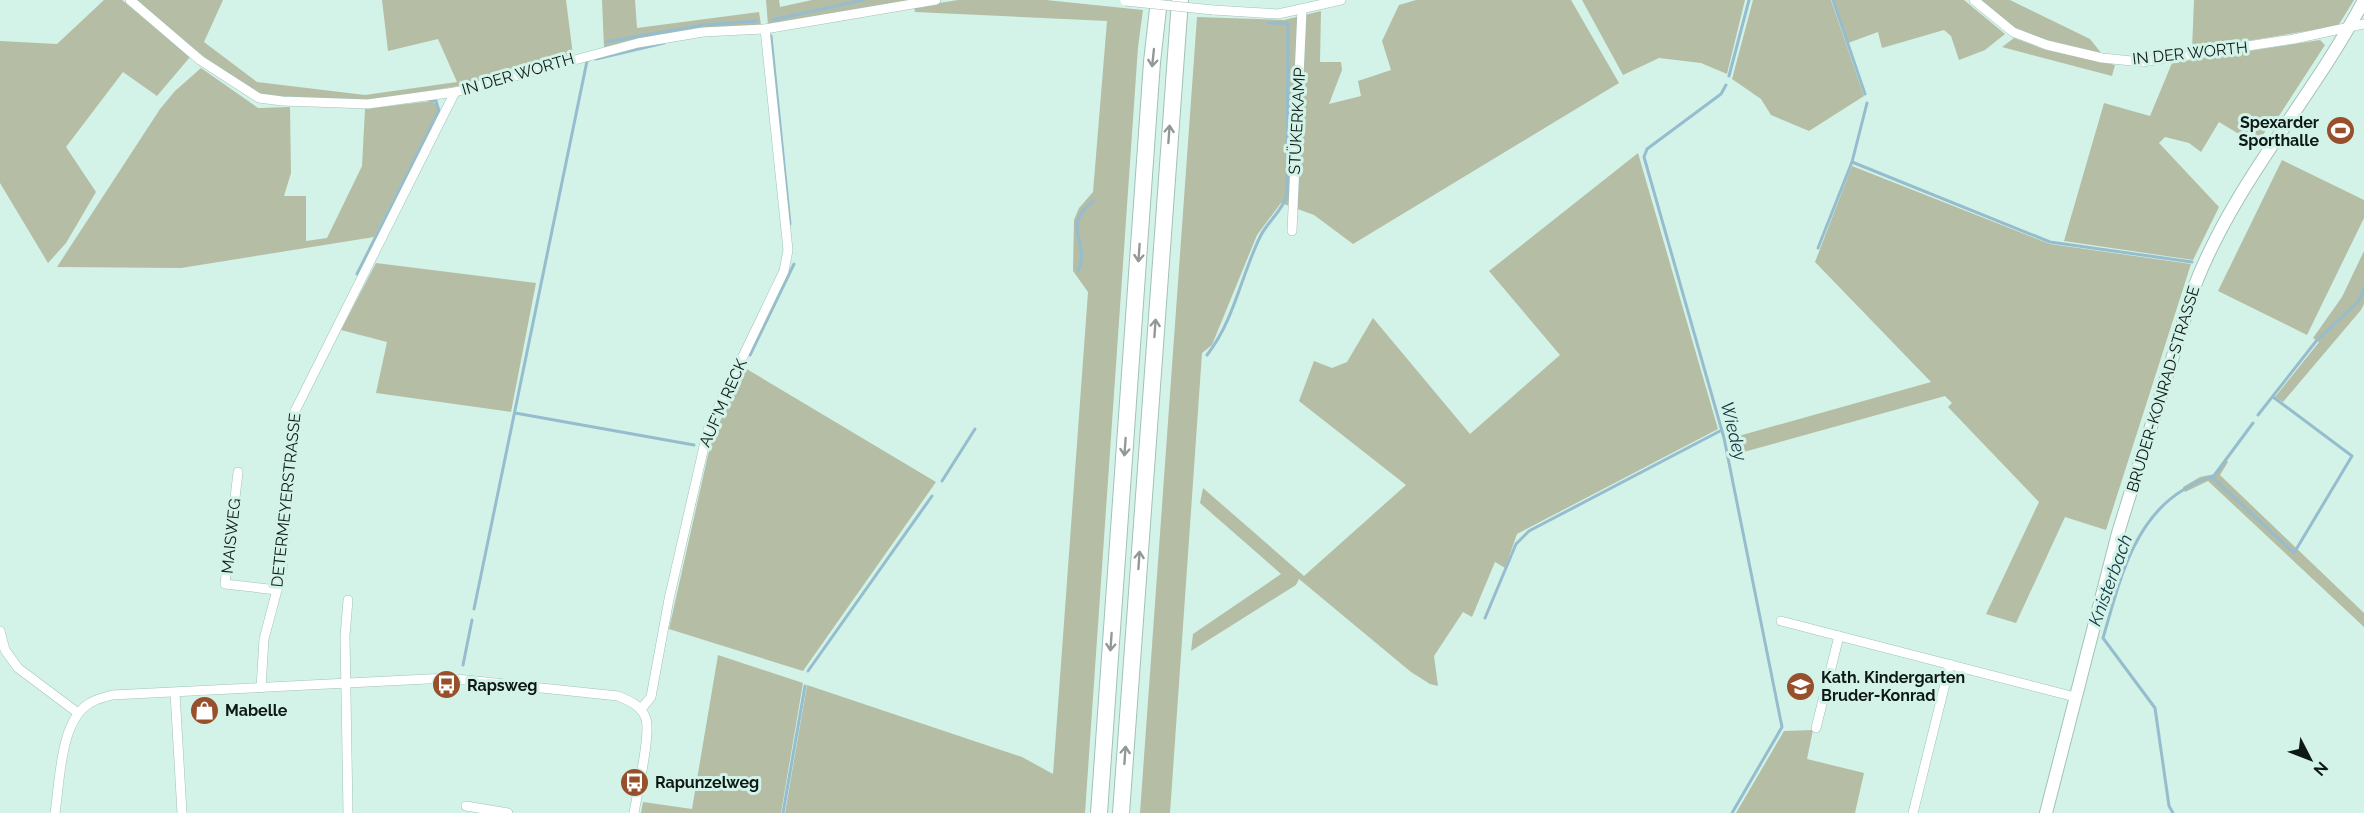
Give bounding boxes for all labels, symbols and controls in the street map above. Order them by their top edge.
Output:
street label: IN DER WORTH [2131,38,2249,68]
one-way arrow [1147,48,1158,68]
street label: IN DER WORTH [460,49,576,99]
street label: STÜKERKAMP [1284,67,1309,175]
place label: Spexarder Sporthalle [2238,113,2319,150]
sports icon: Spexarder Sporthalle [2324,115,2356,147]
one-way arrow [1163,124,1174,144]
one-way arrow [1133,242,1144,262]
street label: BRUDER-KONRAD-STRASSE [2123,283,2204,494]
one-way arrow [1150,319,1161,339]
street label: AUF'M RECK [695,355,751,450]
water label: Wiedey [1717,399,1752,464]
street label: DETERMEYERSTRASSE [267,412,305,588]
one-way arrow [1119,437,1130,457]
street label: MAISWEG [218,497,244,575]
water label: Knisterbach [2084,531,2136,629]
one-way arrow [1134,551,1145,571]
one-way arrow [1105,631,1116,651]
place label: Kath. Kindergarten Bruder-Konrad [1821,668,1965,705]
bus stop icon: Rapsweg [430,669,462,701]
school or university icon: Kath. Kindergarten Bruder-Konrad [1784,670,1816,702]
place label: Rapsweg [467,676,537,695]
shop icon: Mabelle [188,694,220,726]
place label: Mabelle [225,701,288,720]
north arrow [2280,729,2340,789]
one-way arrow [1120,745,1131,765]
text: N [2310,758,2332,780]
bus stop icon: Rapunzelweg [618,766,650,798]
place label: Rapunzelweg [655,773,759,792]

